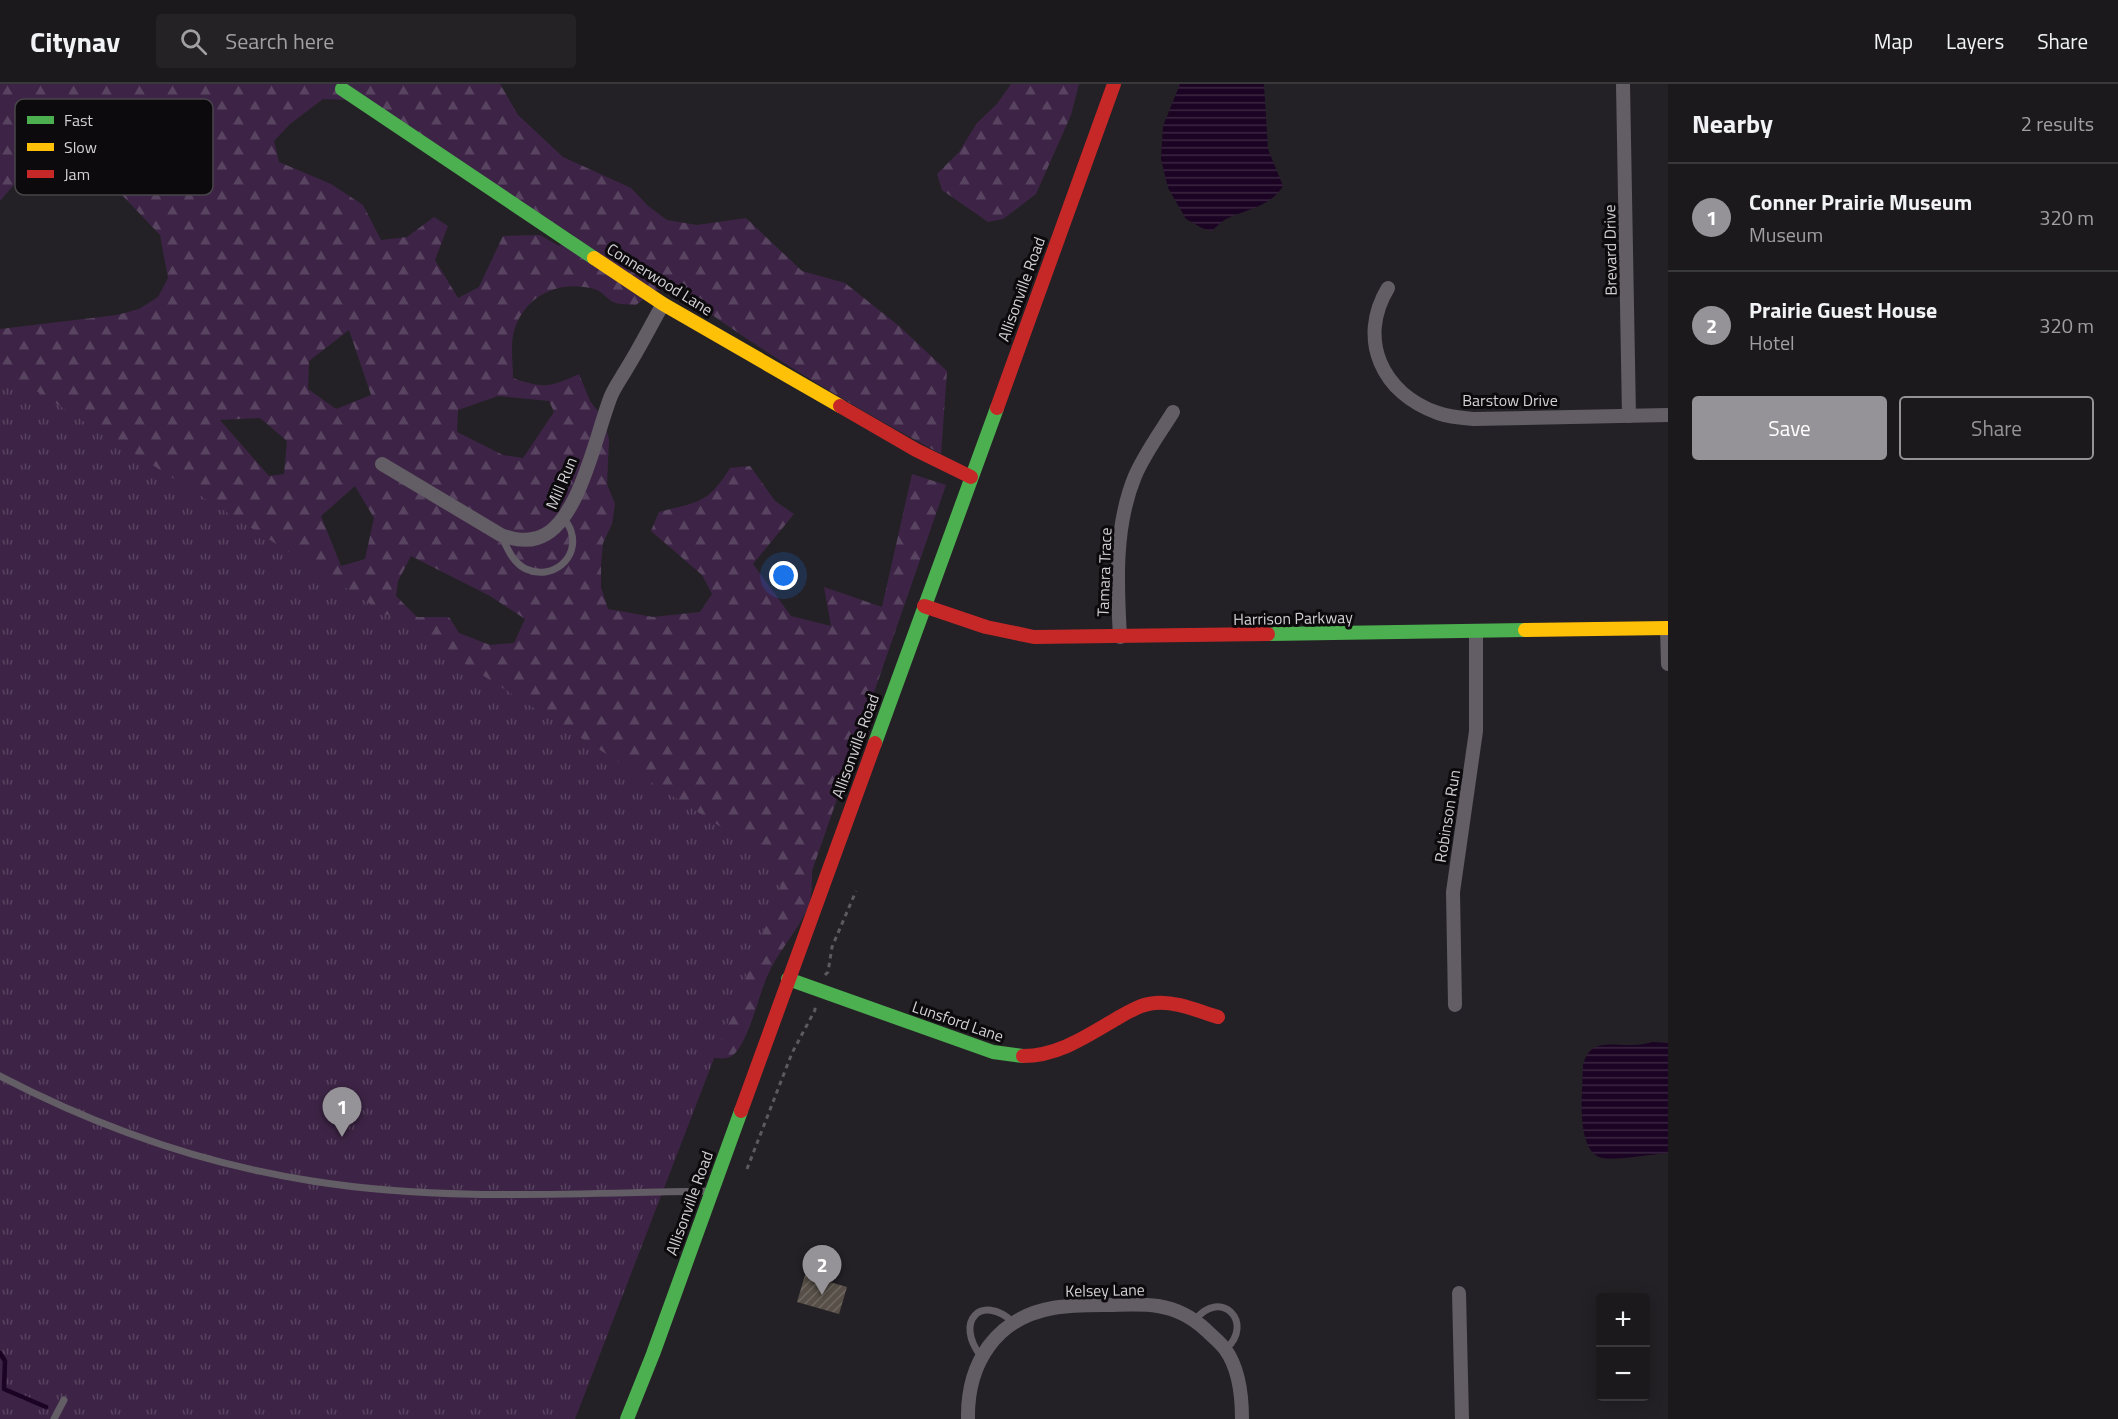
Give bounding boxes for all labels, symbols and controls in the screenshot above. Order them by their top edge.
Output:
search box [156,14,576,68]
text: Citynav [30,20,120,63]
text: Search here [225,24,334,58]
icon: search [177,25,210,58]
text: Map [1874,25,1913,57]
text: Layers [1946,25,2004,57]
text: Share [2037,25,2088,57]
legend [15,99,213,195]
text: Nearby [1692,104,1773,143]
text: Fast [64,108,93,132]
text: 2 results [2021,108,2094,139]
text: Slow [64,135,97,159]
text: Jam [64,162,90,186]
text: Conner Prairie Museum [1749,185,1972,219]
text: 1 [1706,202,1717,233]
text: 320 m [2039,202,2094,233]
street label: Brevard Drive [1597,204,1623,296]
text: Museum [1749,219,1823,250]
street label: Allisonville Road [991,233,1051,345]
street label: Connerwood Lane [602,237,718,321]
text: Prairie Guest House [1749,293,1937,327]
text: 2 [1706,310,1717,341]
text: 320 m [2039,310,2094,341]
text: Hotel [1749,327,1795,358]
street label: Barstow Drive [1462,388,1558,412]
button: Save [1692,396,1887,460]
button: Share [1899,396,2094,460]
street label: Mill Run [539,453,583,513]
street label: Tamara Trace [1090,527,1118,617]
your location [769,561,798,590]
street label: Harrison Parkway [1233,605,1353,631]
street label: Allisonville Road [825,690,885,802]
street label: Robinson Run [1428,768,1466,864]
street label: Lunsford Lane [909,994,1007,1048]
pin: 1 [322,1088,362,1137]
street label: Allisonville Road [659,1147,719,1259]
pin: 2 [802,1246,842,1295]
street label: Kelsey Lane [1065,1277,1145,1303]
map controls [1596,1293,1650,1401]
button: + [1596,1293,1650,1347]
button: − [1596,1347,1650,1401]

